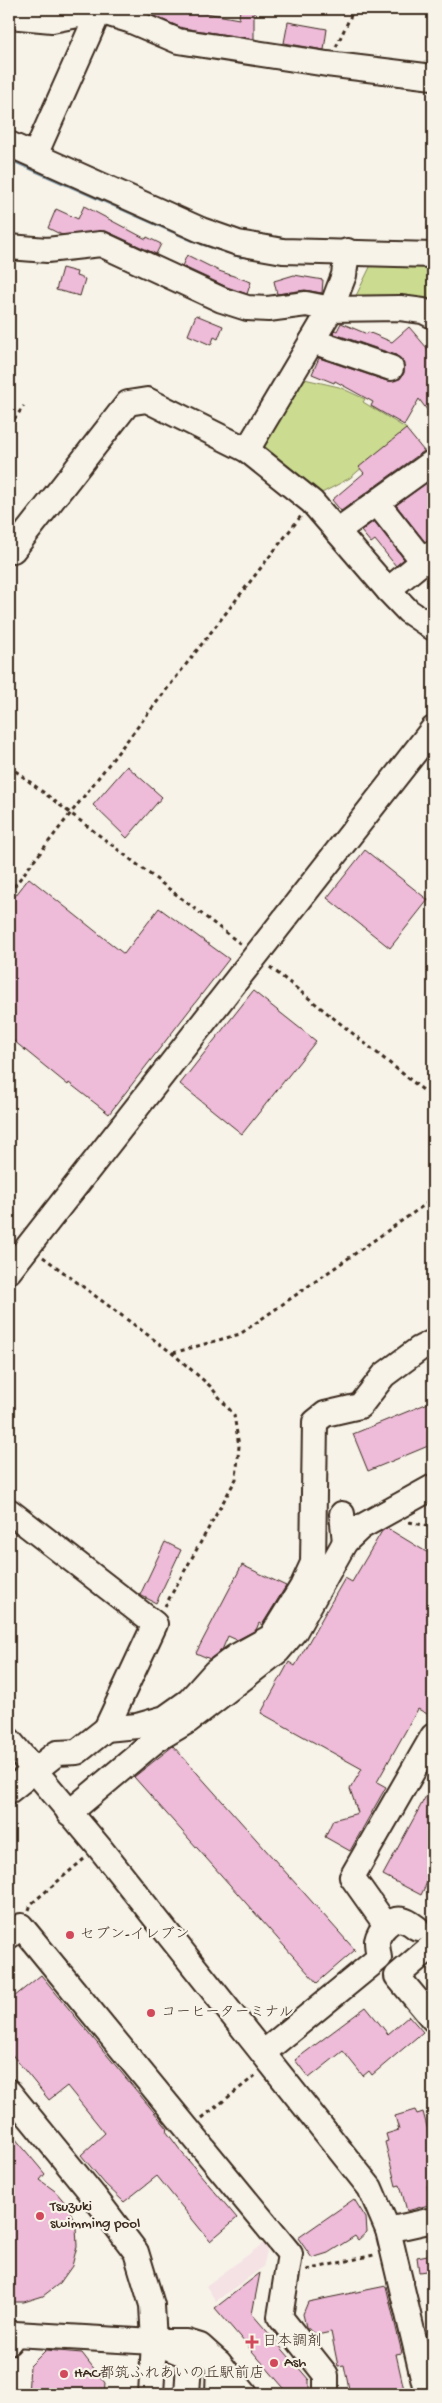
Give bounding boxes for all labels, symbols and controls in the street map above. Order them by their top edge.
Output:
place label: セブン-イレブン [80,1926,190,1944]
marker: セブン-イレブン [64,1929,76,1941]
place label: コーヒーターミナル [161,2004,294,2022]
marker: コーヒーターミナル [145,2007,157,2019]
place label: Tsuzuki swimming pool [49,2198,140,2233]
marker: Tsuzuki swimming pool [34,2210,46,2222]
place label: 日本調剤 [262,2332,322,2351]
marker: 日本調剤 [246,2336,258,2348]
place label: Ash [284,2354,306,2372]
marker: Ash [268,2357,280,2369]
place label: HAC都筑ふれあいの丘駅前店 [74,2364,265,2383]
marker: HAC都筑ふれあいの丘駅前店 [58,2368,70,2380]

